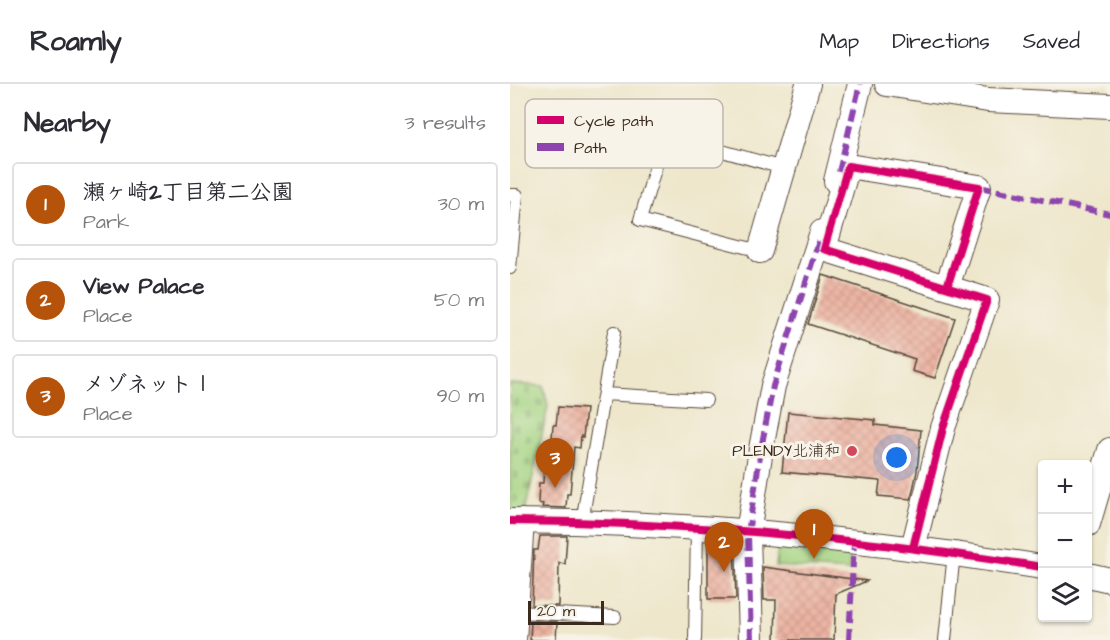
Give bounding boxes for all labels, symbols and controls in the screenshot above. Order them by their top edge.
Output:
text: Roamly [30,22,122,61]
text: Map [819,27,859,56]
text: Directions [892,27,990,56]
text: Saved [1023,27,1080,56]
legend [525,99,723,168]
text: Nearby [24,105,111,141]
text: 3 results [404,109,486,137]
text: Cycle path [574,110,653,133]
text: Path [574,137,607,159]
text: 瀬ヶ崎2丁目第二公園 [83,177,294,208]
text: 1 [44,190,47,218]
text: 30 m [438,190,484,218]
text: Park [83,208,129,236]
text: View Palace [83,271,204,302]
text: 2 [40,286,51,314]
text: 50 m [434,286,484,314]
text: Place [83,302,133,330]
text: メゾネットⅠ [83,369,214,400]
text: 3 [40,382,51,410]
text: 90 m [436,382,484,410]
text: Place [83,400,133,428]
pin: 3 [536,438,574,488]
place label: PLENDY北浦和 [732,440,840,462]
your location [882,443,911,472]
marker: PLENDY北浦和 [845,444,859,458]
map controls [1038,460,1092,622]
button: + [1038,460,1092,514]
pin: 1 [794,510,834,559]
button: − [1038,514,1092,568]
pin: 2 [704,522,744,572]
button: layers [1038,568,1092,622]
scale bar [528,598,604,626]
text: 20 m [537,600,575,622]

